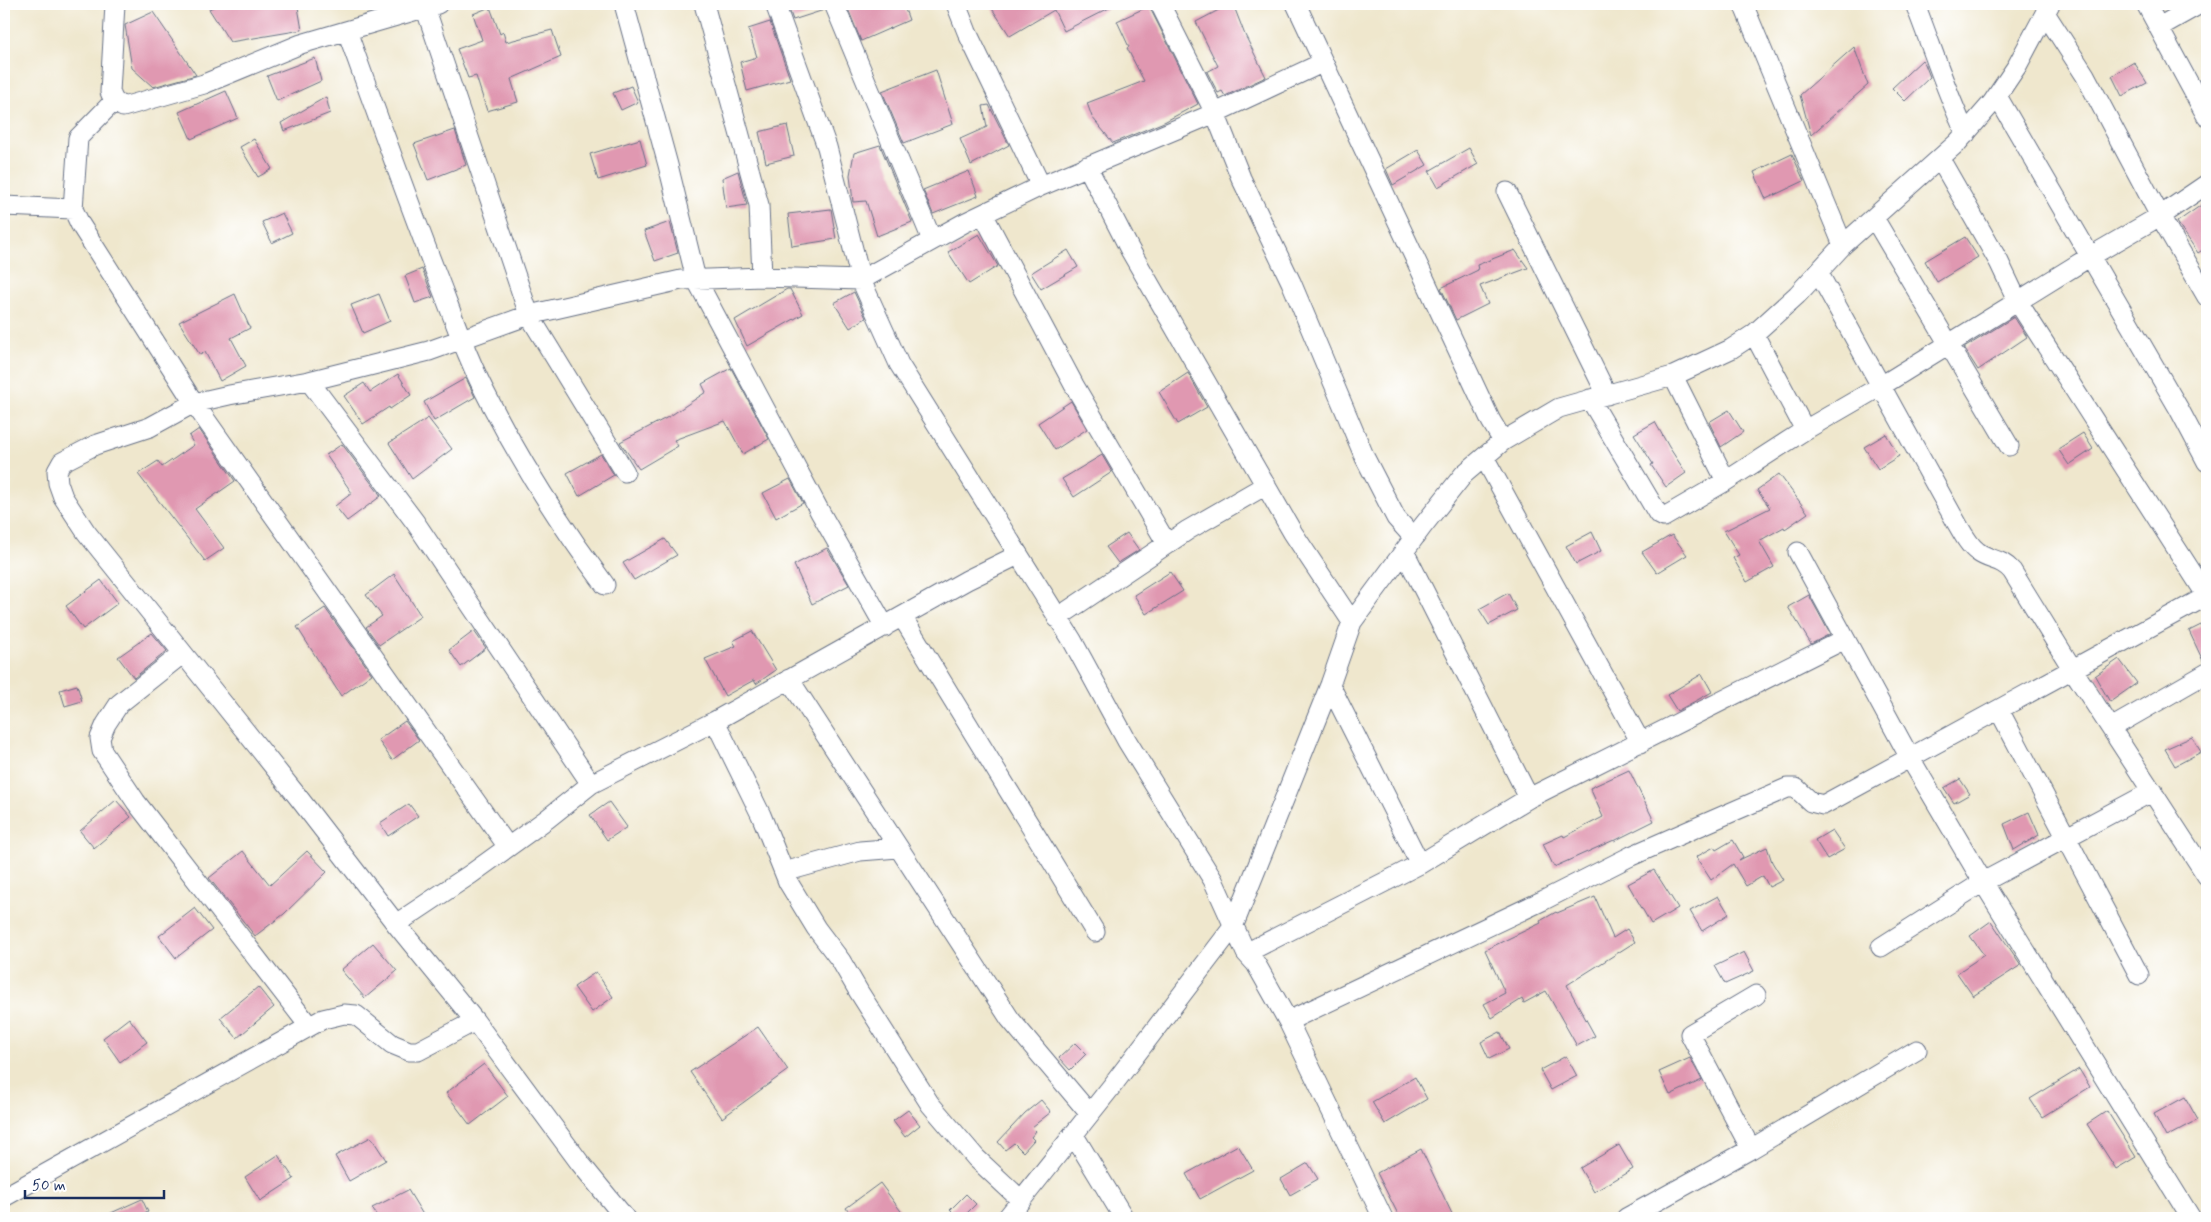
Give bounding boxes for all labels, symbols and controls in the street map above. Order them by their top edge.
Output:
scale bar [25,1167,164,1199]
text: 50 m [32,1176,66,1196]

